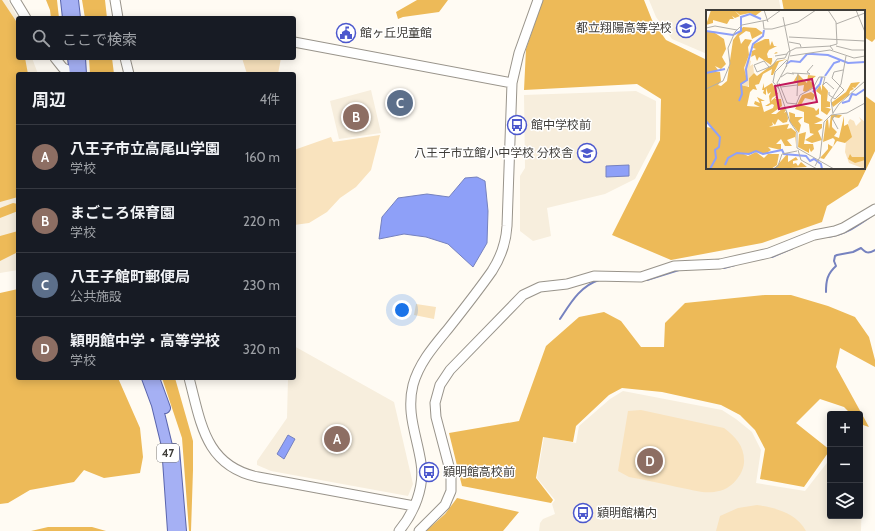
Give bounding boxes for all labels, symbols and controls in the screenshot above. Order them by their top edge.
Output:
inset map [706,10,865,169]
search box [16,16,296,60]
school or university icon: 都立翔陽高等学校 [675,17,697,39]
place label: 都立翔陽高等学校 [576,20,672,35]
public building icon: 館ヶ丘児童館 [335,22,357,44]
place label: 館ヶ丘児童館 [360,25,432,40]
icon: search [30,27,52,49]
text: ここで検索 [62,31,137,49]
pin: C [387,88,413,118]
text: 周辺 [32,90,66,110]
text: 4件 [259,91,280,107]
pin: B [343,102,369,132]
bus stop icon: 館中学校前 [506,114,528,136]
place label: 館中学校前 [531,117,591,132]
text: 八王子市立高尾山学園 [70,140,220,158]
school or university icon: 八王子市立館小中学校 分校舎 [576,142,598,164]
place label: 八王子市立館小中学校 分校舎 [414,145,573,160]
text: A [41,149,49,165]
text: 160 m [245,149,280,165]
text: 学校 [70,160,96,176]
text: まごころ保育園 [70,204,175,222]
text: B [41,213,49,229]
text: 220 m [243,213,280,229]
text: 学校 [70,224,96,240]
text: 八王子館町郵便局 [70,268,190,286]
text: C [41,277,49,293]
text: 230 m [243,277,280,293]
text: 公共施設 [70,288,122,304]
your location [392,300,412,320]
text: 穎明館中学・高等学校 [70,332,220,350]
text: D [40,341,50,357]
text: 320 m [243,341,280,357]
text: 学校 [70,352,96,368]
map controls [827,411,863,519]
button: + [827,411,863,447]
pin: A [324,424,350,454]
road number: 47 [157,444,179,462]
pin: D [637,446,663,476]
button: − [827,447,863,483]
bus stop icon: 穎明館高校前 [418,461,440,483]
place label: 穎明館高校前 [443,464,515,479]
button: layers [827,483,863,519]
bus stop icon: 穎明館構内 [572,502,594,524]
place label: 穎明館構内 [597,505,657,520]

